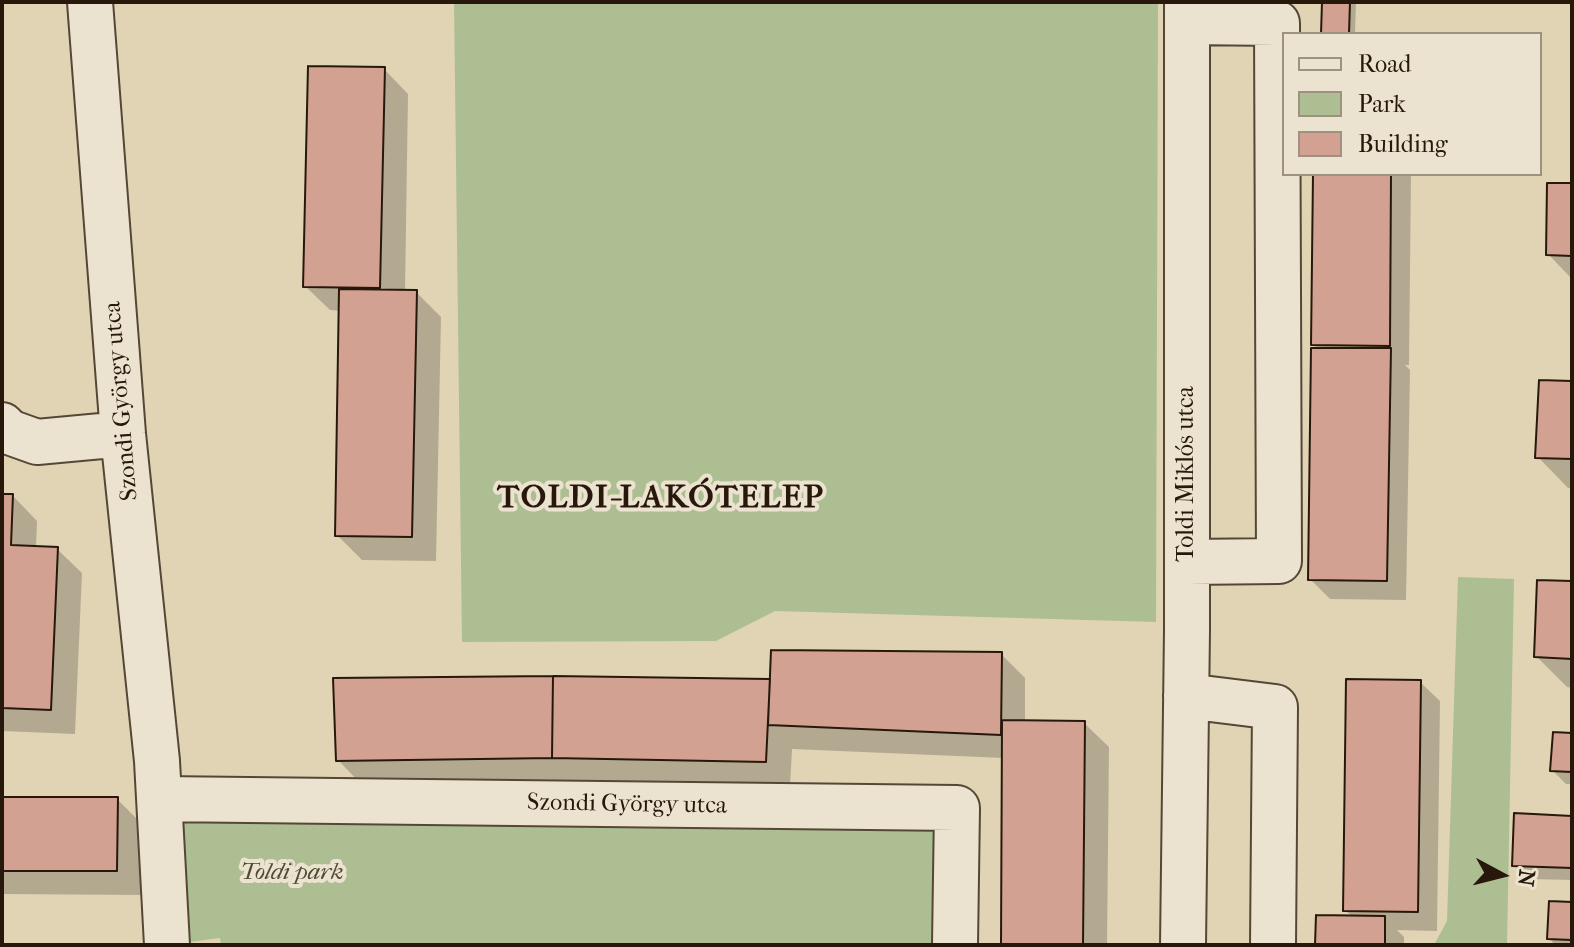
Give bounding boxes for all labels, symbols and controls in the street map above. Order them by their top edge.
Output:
legend [1282,32,1542,176]
text: Road [1358,50,1411,78]
text: Park [1358,90,1406,118]
text: Building [1358,130,1448,158]
street label: Szondi György utca [99,300,145,502]
street label: Toldi Miklós utca [1173,386,1201,562]
district label: TOLDI-LAKÓTELEP [497,480,825,518]
street label: Szondi György utca [527,789,727,821]
north arrow [1462,835,1542,915]
park label: Toldi park [240,859,344,887]
text: N [1512,868,1540,888]

